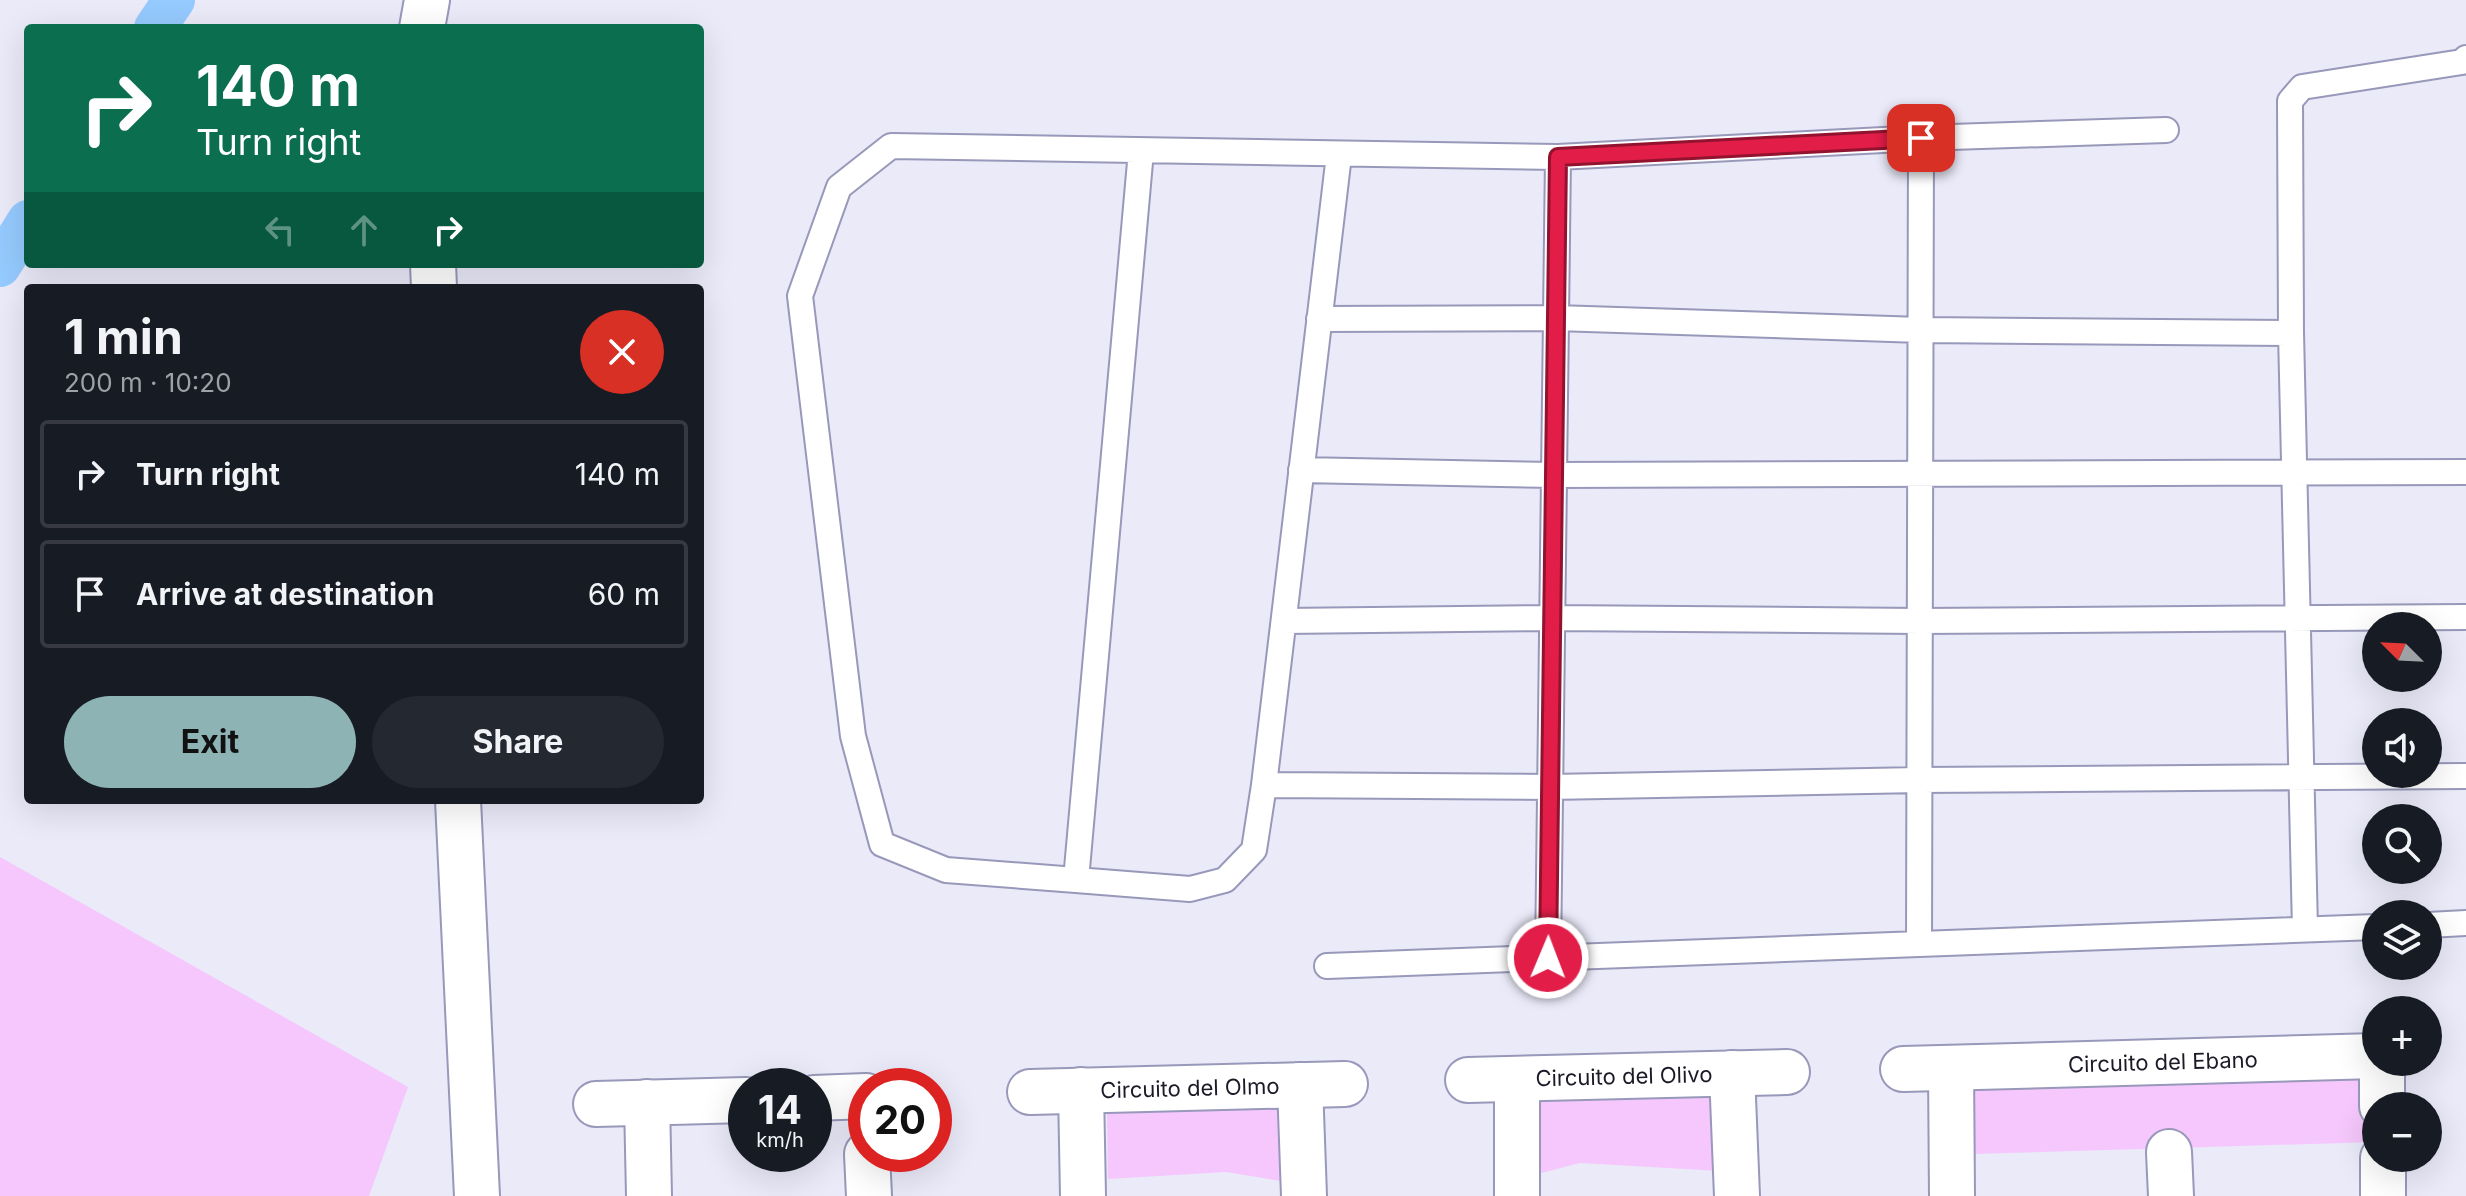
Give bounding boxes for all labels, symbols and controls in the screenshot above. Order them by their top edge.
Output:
text: 140 m [196,52,360,120]
icon: right [64,56,168,160]
pin [1887,104,1955,172]
icon: arrive [1899,116,1943,160]
text: Turn right [196,120,361,164]
icon: left [258,208,302,252]
icon: ahead [342,208,386,252]
icon: right [426,208,470,252]
text: 1 min [64,307,183,366]
button: close [580,310,664,394]
text: 200 m · 10:20 [64,367,232,398]
icon: right [68,452,112,496]
text: Turn right [136,456,280,492]
text: 140 m [575,456,660,492]
icon: arrive [68,572,112,616]
text: Arrive at destination [136,576,434,612]
text: 60 m [588,576,660,612]
north arrow [2362,612,2442,692]
map controls [2362,612,2442,1172]
button: Exit [64,696,356,788]
button: Share [372,696,664,788]
button: sound [2362,708,2442,788]
button: search [2362,804,2442,884]
button: layers [2362,900,2442,980]
position arrow [1506,916,1590,1000]
button: + [2362,996,2442,1076]
street label: Circuito del Ebano [2068,1046,2258,1077]
street label: Circuito del Olivo [1535,1061,1713,1091]
speed limit sign: 20 [848,1068,952,1172]
street label: Circuito del Olmo [1100,1073,1280,1103]
text: 14 [758,1085,802,1134]
button: − [2362,1092,2442,1172]
text: km/h [756,1128,804,1152]

